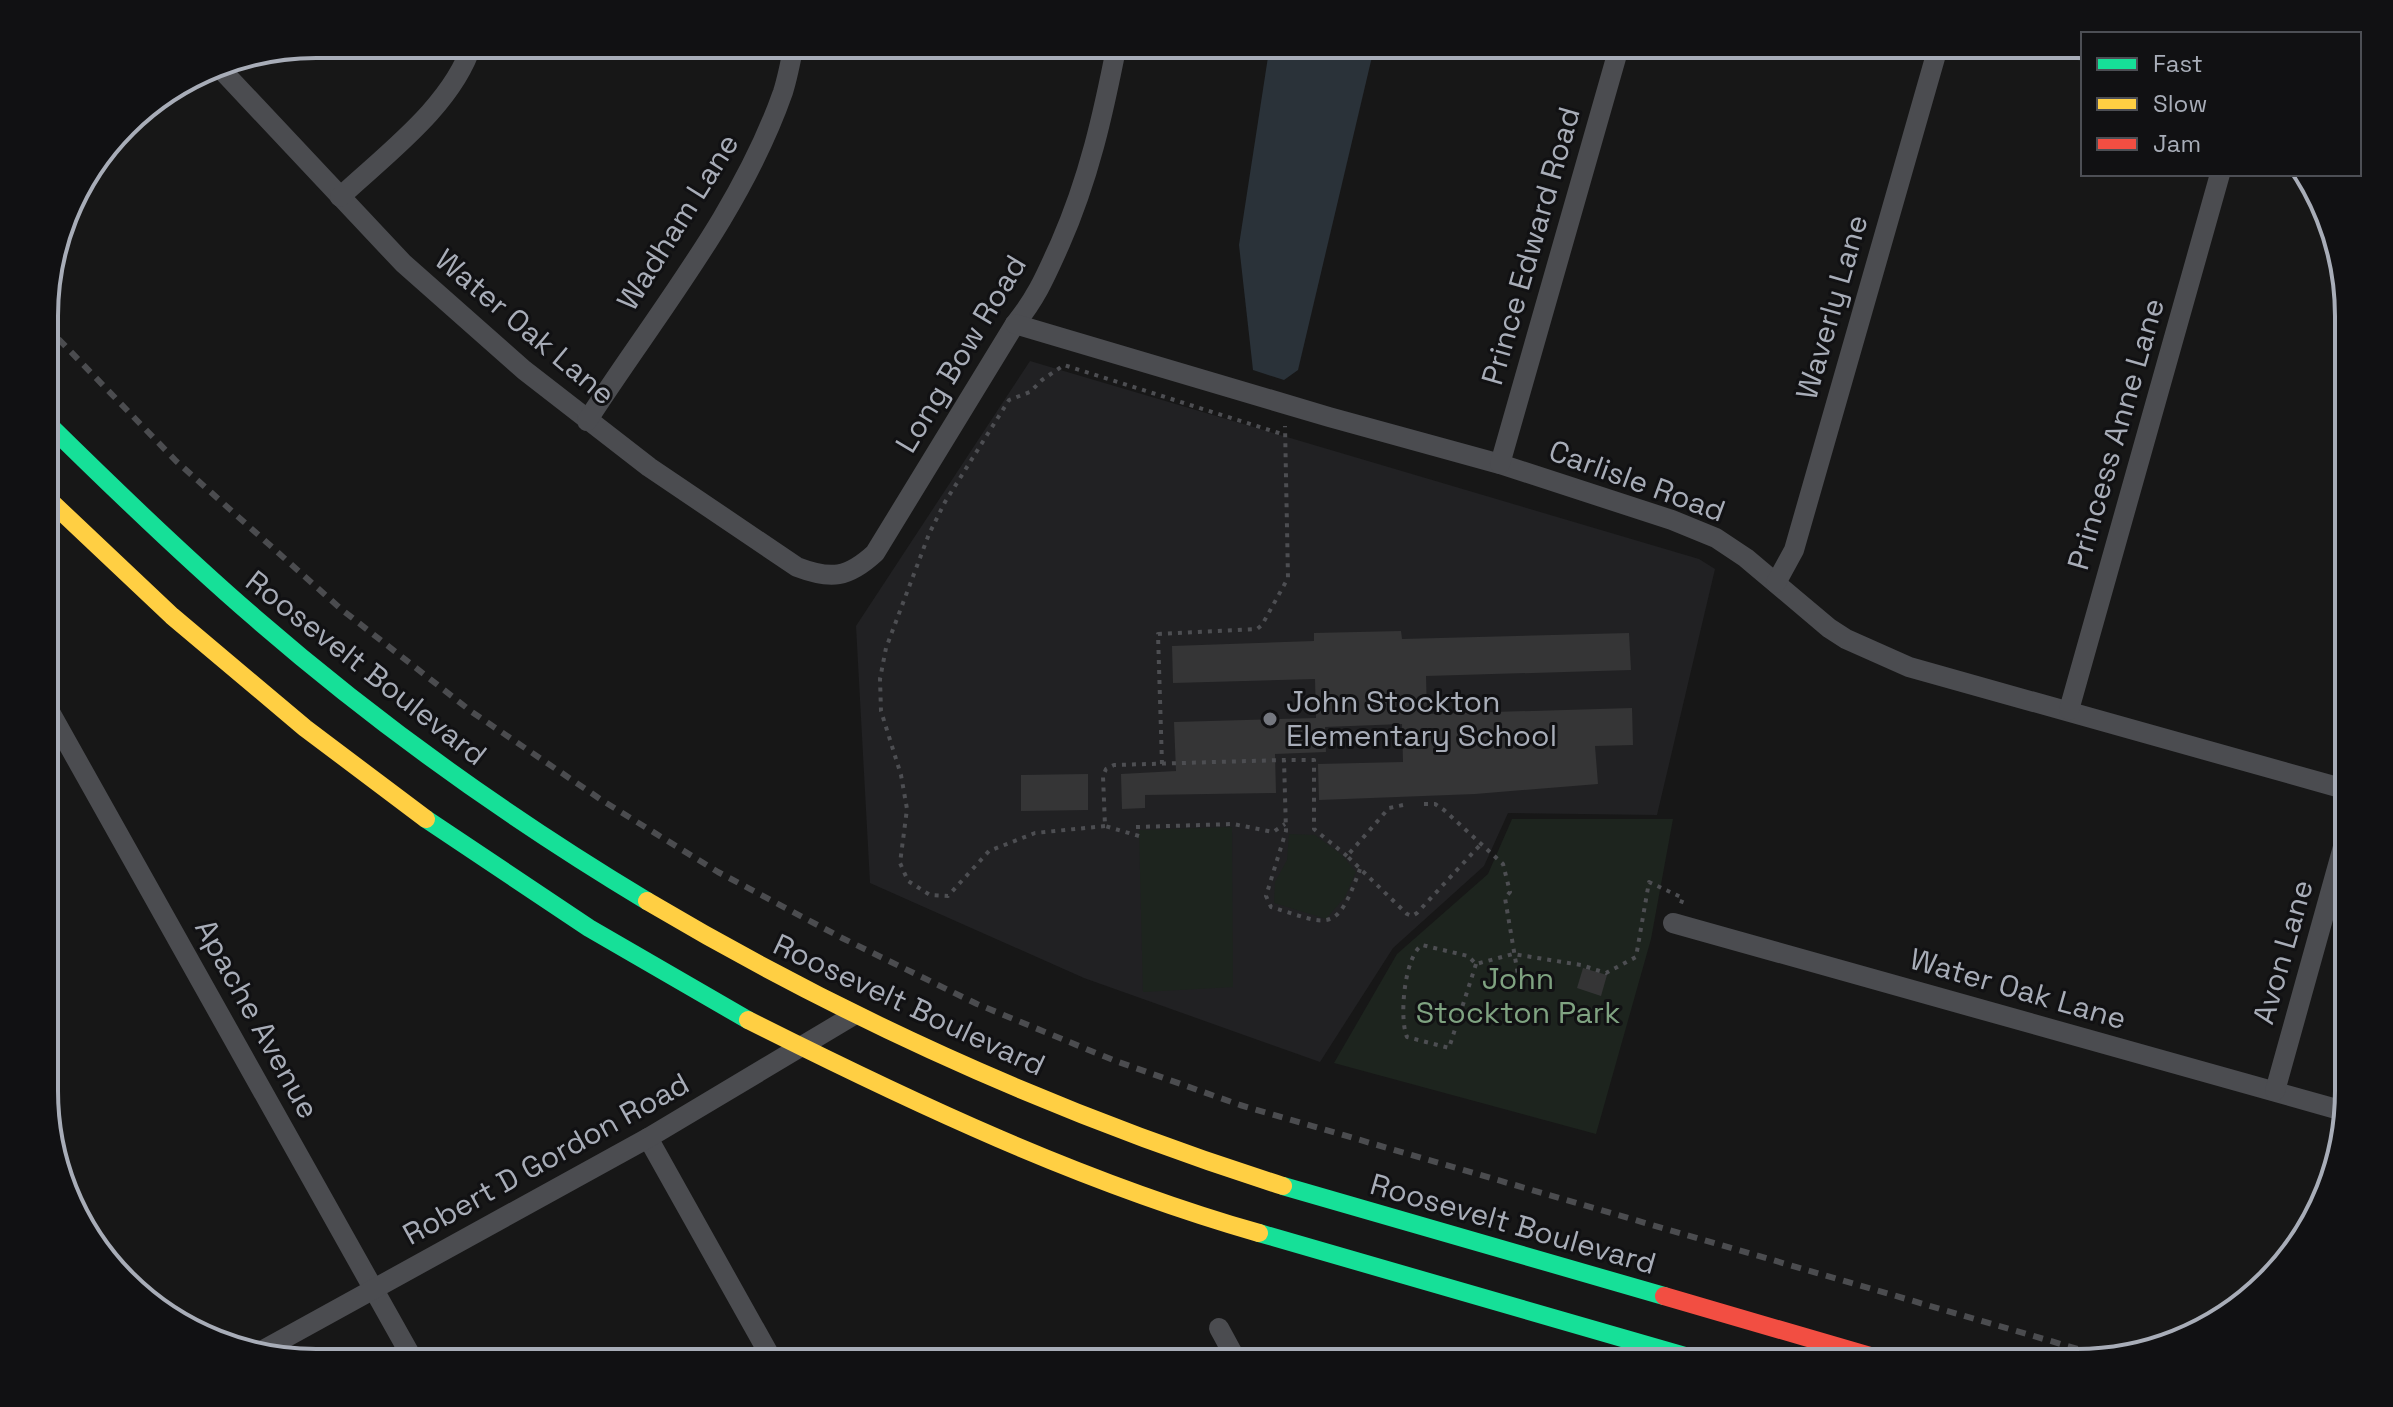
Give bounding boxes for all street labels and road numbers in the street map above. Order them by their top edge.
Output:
street label: Prince Edward Road [1472,102,1589,389]
street label: Wadham Lane [608,126,747,317]
street label: Waverly Lane [1787,210,1876,404]
street label: Water Oak Lane [427,240,623,413]
street label: Long Bow Road [886,248,1035,460]
street label: Princess Anne Lane [2058,294,2173,574]
street label: Carlisle Road [1544,431,1731,530]
street label: Roosevelt Boulevard [238,561,495,774]
street label: Avon Lane [2243,875,2322,1029]
street label: Apache Avenue [186,912,328,1125]
street label: Roosevelt Boulevard [767,924,1051,1085]
street label: Water Oak Lane [1905,939,2131,1038]
street label: Robert D Gordon Road [396,1064,696,1254]
street label: Roosevelt Boulevard [1366,1164,1661,1283]

